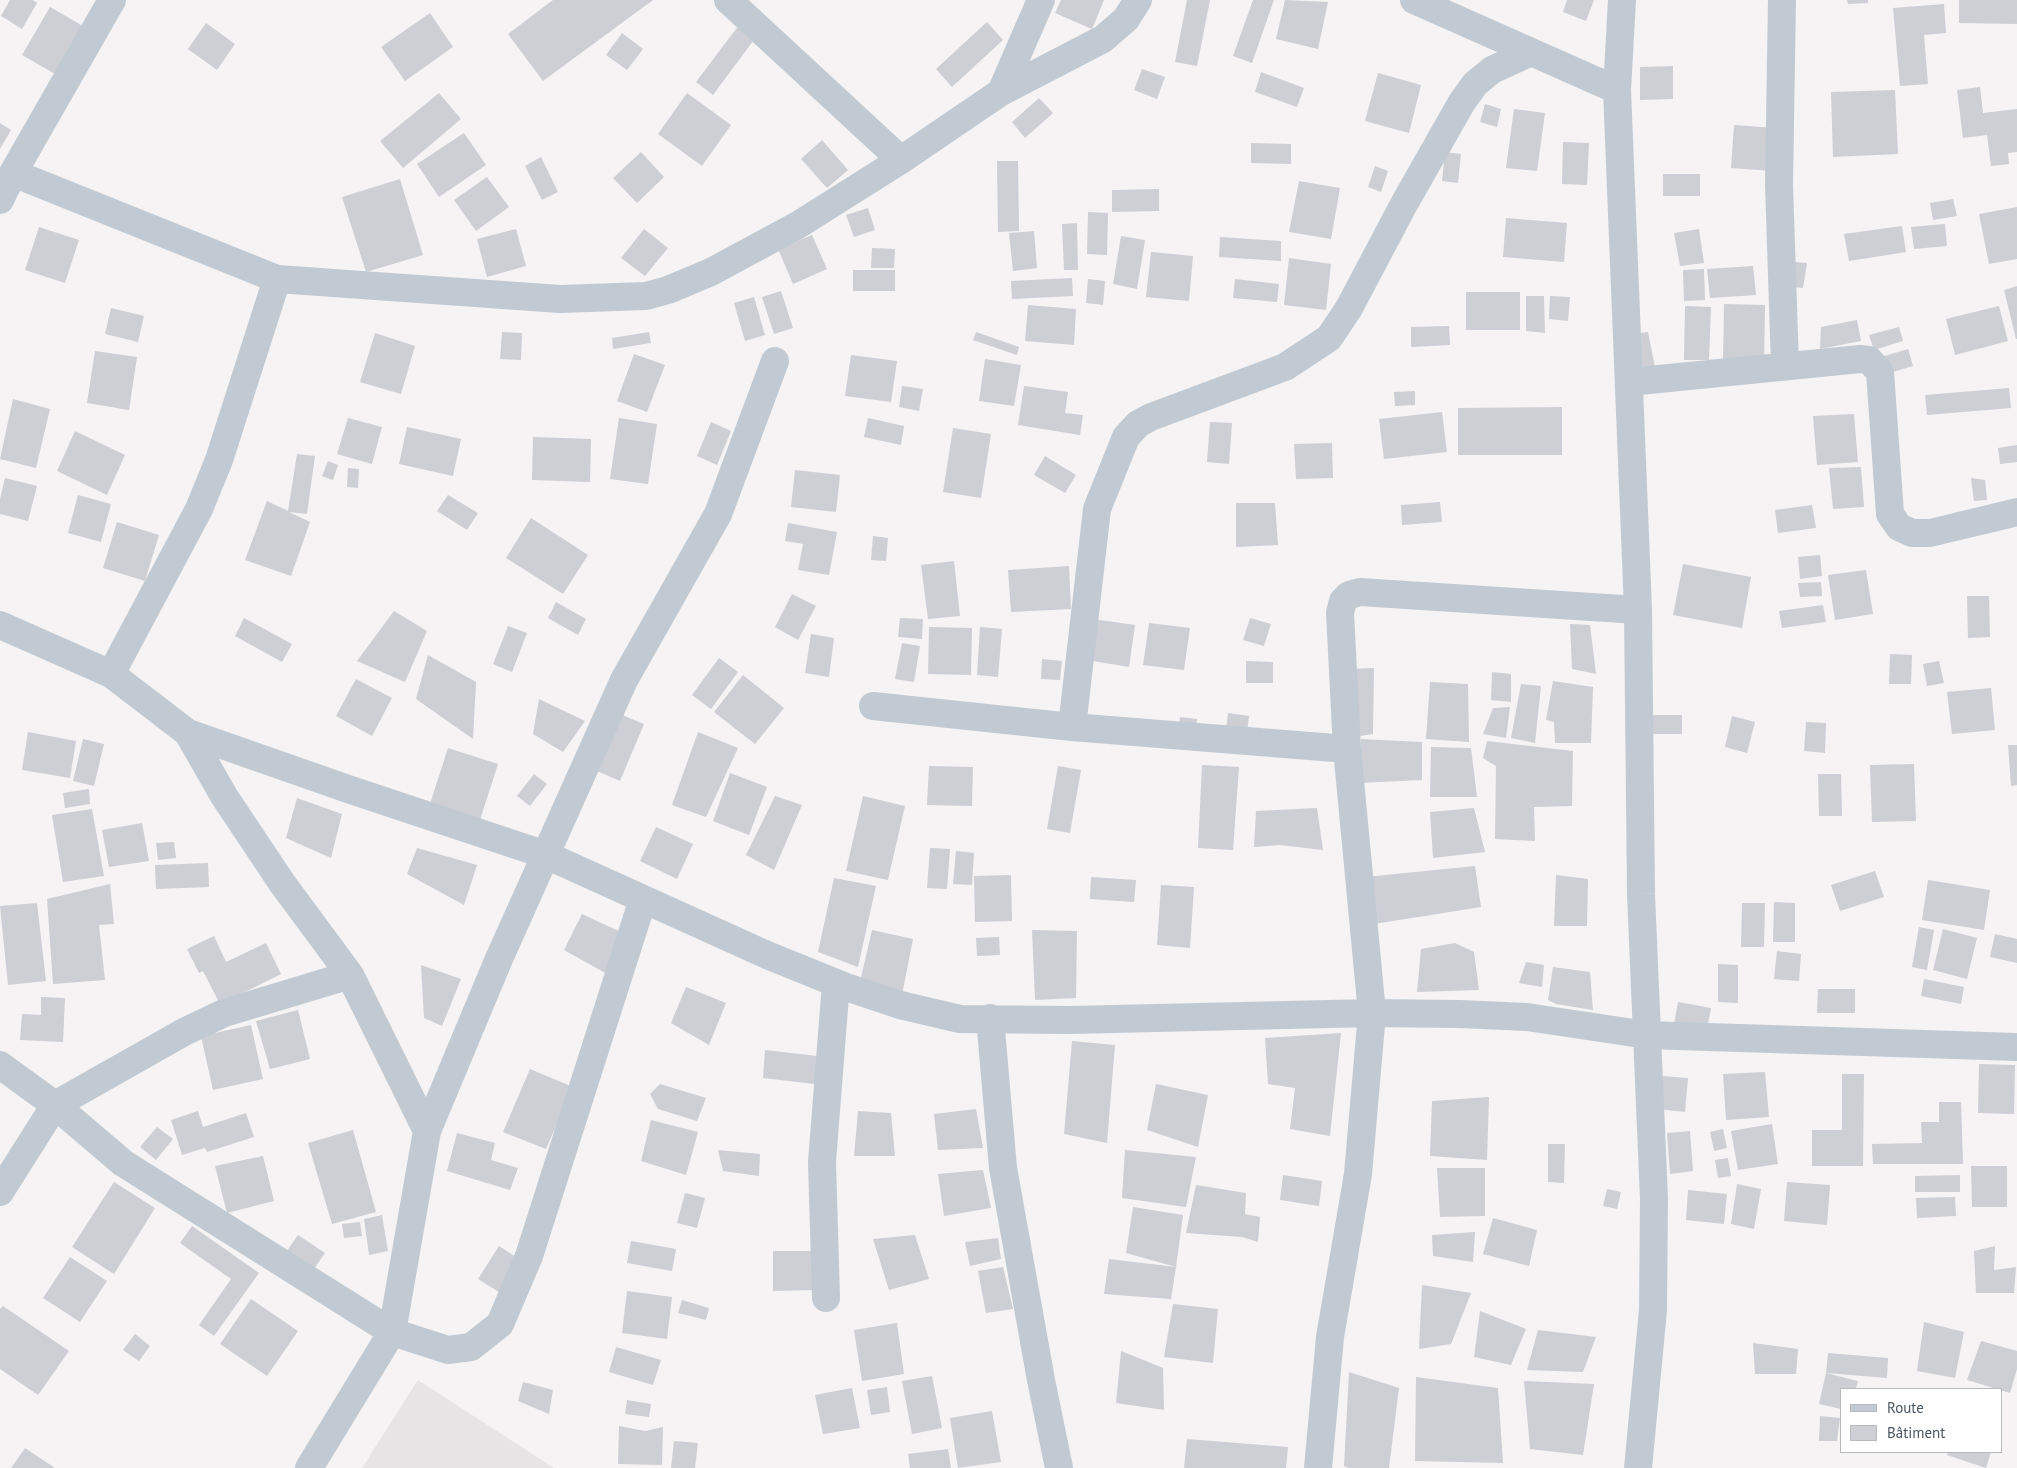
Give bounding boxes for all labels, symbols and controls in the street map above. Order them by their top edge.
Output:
legend [1840,1388,2002,1453]
text: Route [1887,1398,1924,1417]
text: Bâtiment [1887,1423,1945,1442]

